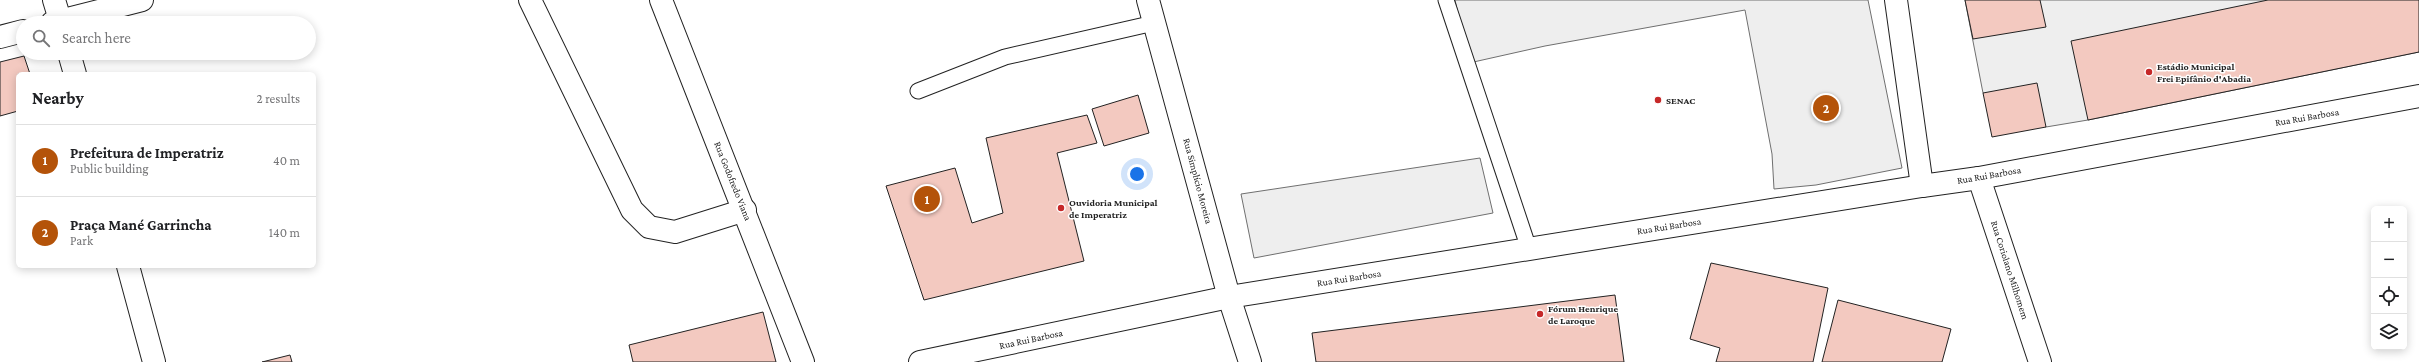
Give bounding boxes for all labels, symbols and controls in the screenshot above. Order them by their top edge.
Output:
search box [16,16,316,60]
icon: search [30,27,52,49]
text: Search here [62,30,131,46]
place label: Estádio Municipal Frei Epifânio d'Abadia [2157,61,2251,84]
marker: Estádio Municipal Frei Epifânio d'Abadia [2144,67,2154,77]
text: Nearby [32,89,84,108]
text: 2 results [257,91,300,106]
pin: 2 [1813,93,1839,123]
marker: SENAC [1653,95,1663,105]
place label: SENAC [1666,95,1695,106]
street label: Rua Rui Barbosa [2274,106,2340,128]
street label: Rua Simplício Moreira [1181,137,1215,225]
street label: Rua Godofredo Viana [712,140,754,222]
text: Prefeitura de Imperatriz [70,145,224,161]
text: 1 [43,153,47,168]
text: 40 m [273,153,300,168]
text: Public building [70,161,149,176]
your location [1127,164,1147,184]
street label: Rua Rui Barbosa [1956,164,2022,186]
pin: 1 [914,184,940,214]
place label: Ouvidoria Municipal de Imperatriz [1069,197,1158,220]
marker: Ouvidoria Municipal de Imperatriz [1056,203,1066,213]
map controls [2371,206,2407,350]
button: + [2371,206,2407,242]
street label: Rua Rui Barbosa [1636,215,1702,236]
text: Praça Mané Garrincha [70,217,212,233]
street label: Rua Coriolano Milhomem [1989,219,2031,321]
text: 2 [42,225,48,240]
text: 140 m [269,225,300,240]
text: Park [70,233,93,248]
button: − [2371,242,2407,278]
street label: Rua Rui Barbosa [1316,267,1382,288]
button: locate [2371,278,2407,314]
place label: Fórum Henrique de Laroque [1548,303,1618,326]
marker: Fórum Henrique de Laroque [1535,309,1545,319]
button: layers [2371,314,2407,350]
street label: Rua Rui Barbosa [998,327,1064,351]

